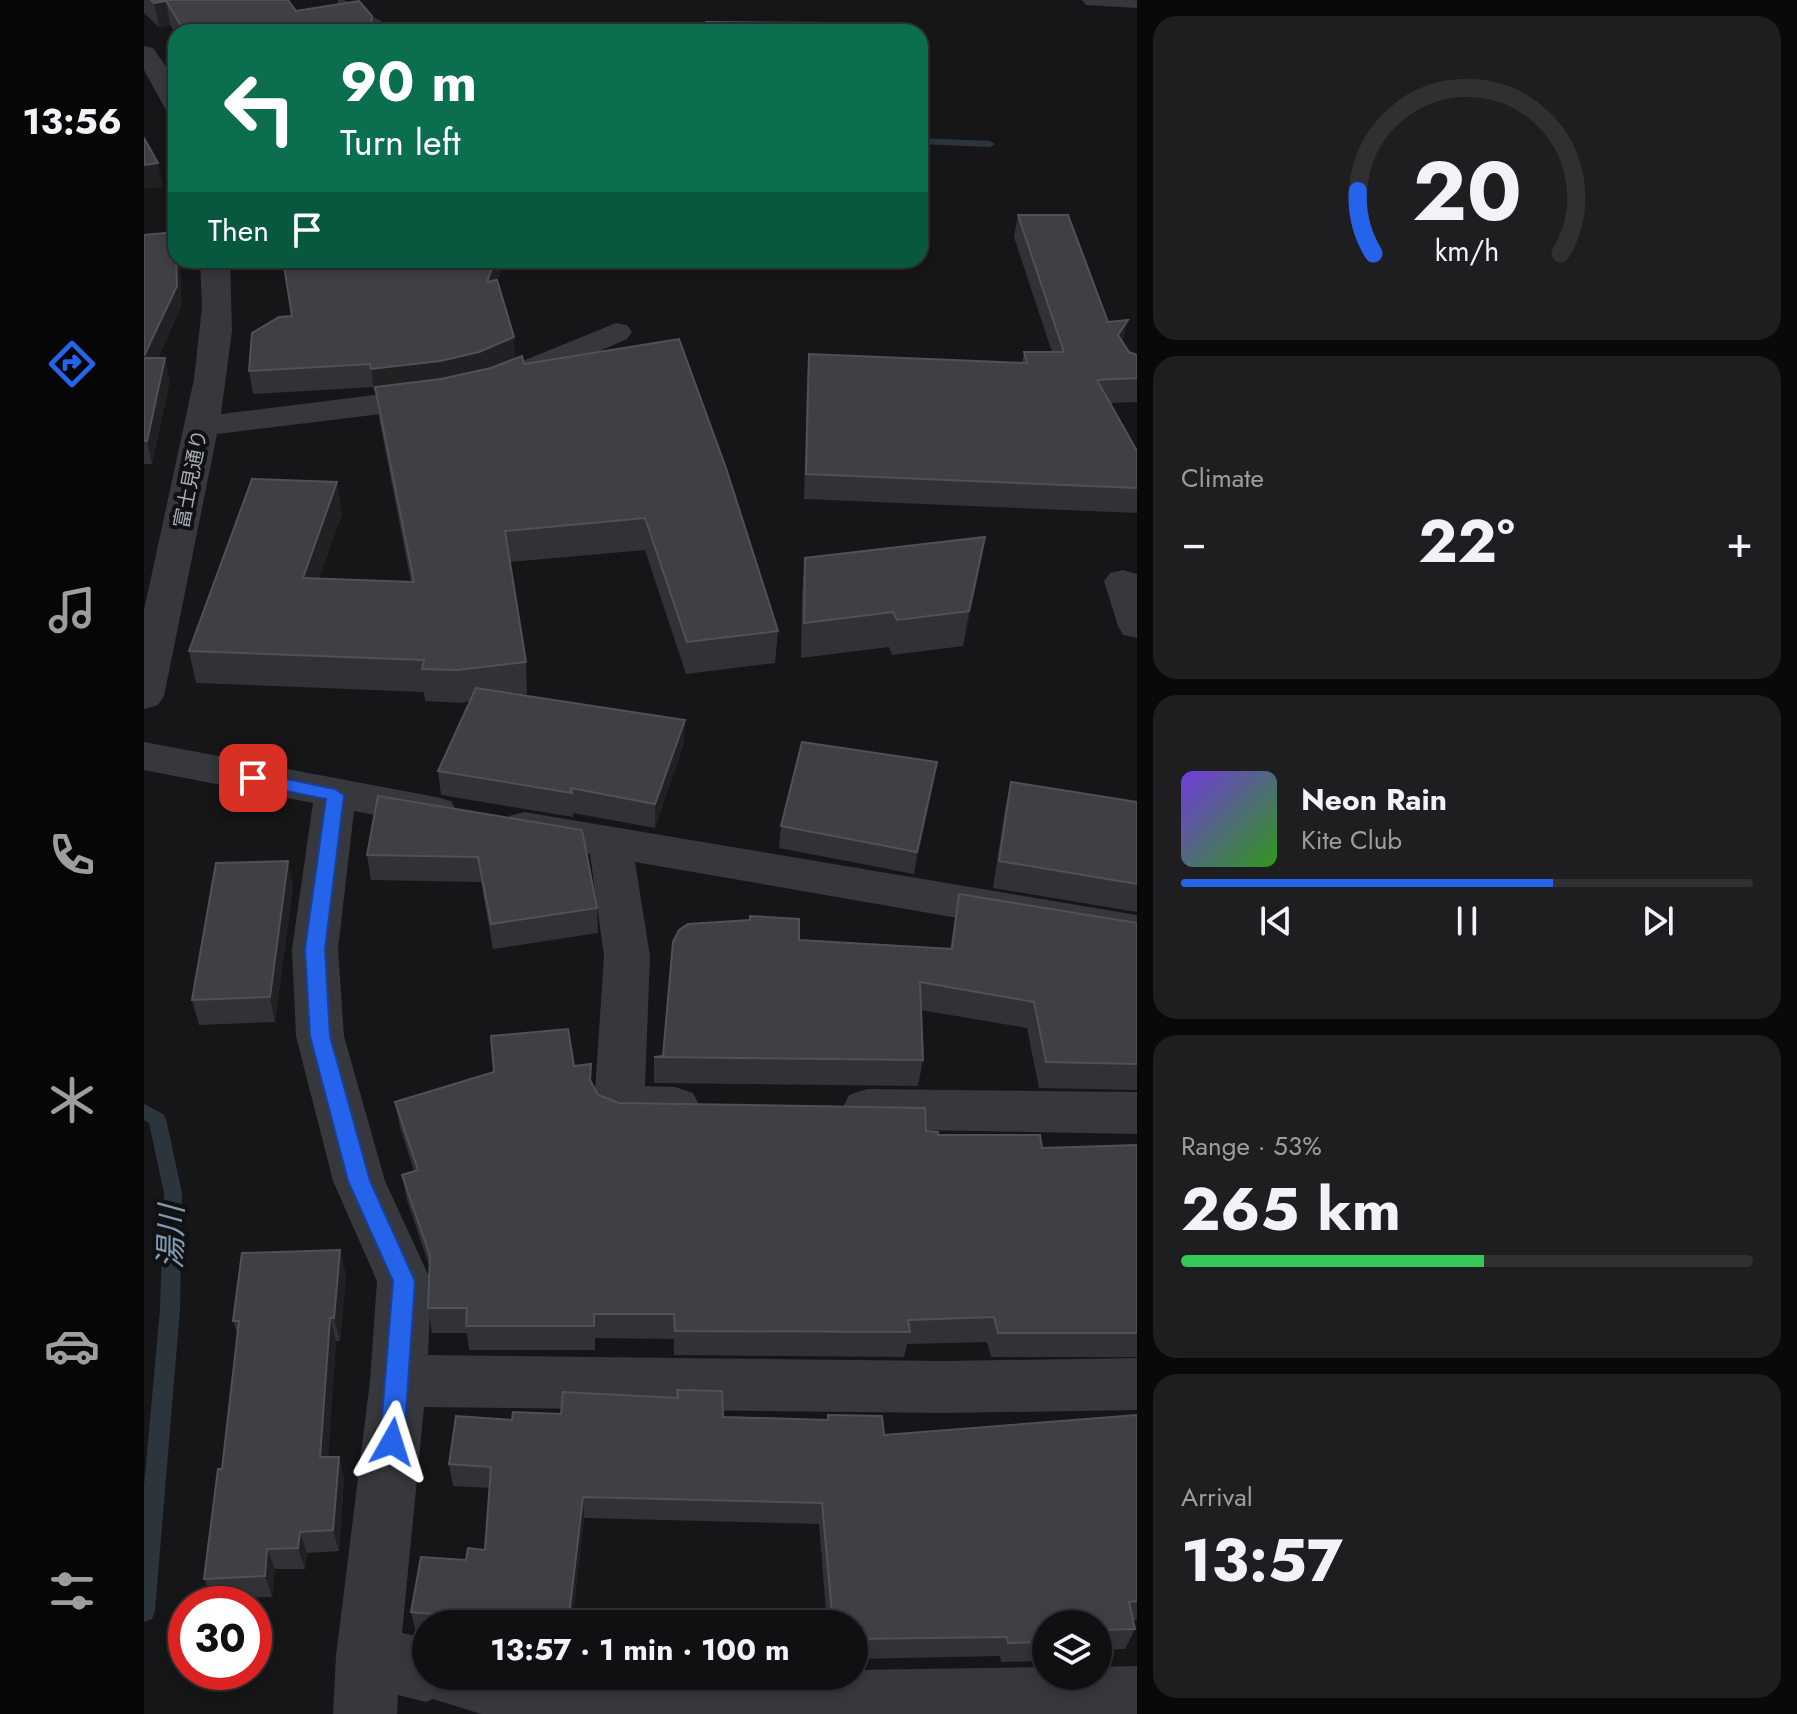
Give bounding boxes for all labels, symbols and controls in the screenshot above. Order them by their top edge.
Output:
text: 90 m [340,41,477,122]
icon: left [208,56,312,160]
text: 13:56 [22,95,122,147]
text: Turn left [340,116,461,168]
text: 20 [1412,130,1522,250]
icon: arrive [285,208,329,252]
text: Then [208,209,269,252]
text: km/h [1435,230,1499,272]
icon: directions [44,336,100,392]
street label: 富士見通り [167,427,215,531]
text: Climate [1181,459,1264,497]
text: 22° [1418,498,1515,585]
text: − [1181,510,1207,574]
text: + [1726,510,1753,574]
icon: music [44,582,100,638]
pin [219,744,287,812]
icon: arrive [231,756,275,800]
text: Neon Rain [1301,778,1447,821]
text: Kite Club [1301,821,1402,859]
icon: phone [44,827,100,883]
icon: previous [1254,899,1298,943]
icon: pause [1445,899,1489,943]
icon: next [1636,899,1680,943]
icon: climate [44,1072,100,1128]
text: Range · 53% [1181,1127,1322,1165]
text: 265 km [1181,1166,1401,1253]
water label: 湯川 [147,1202,195,1269]
icon: car [44,1318,100,1374]
position arrow [350,1400,434,1484]
text: Arrival [1181,1478,1253,1516]
text: 13:57 [1181,1517,1343,1604]
icon: filters [44,1563,100,1619]
speed limit sign: 30 [168,1586,272,1690]
map controls [1032,1610,1112,1690]
button: layers [1032,1610,1112,1690]
text: 13:57 · 1 min · 100 m [490,1628,790,1671]

